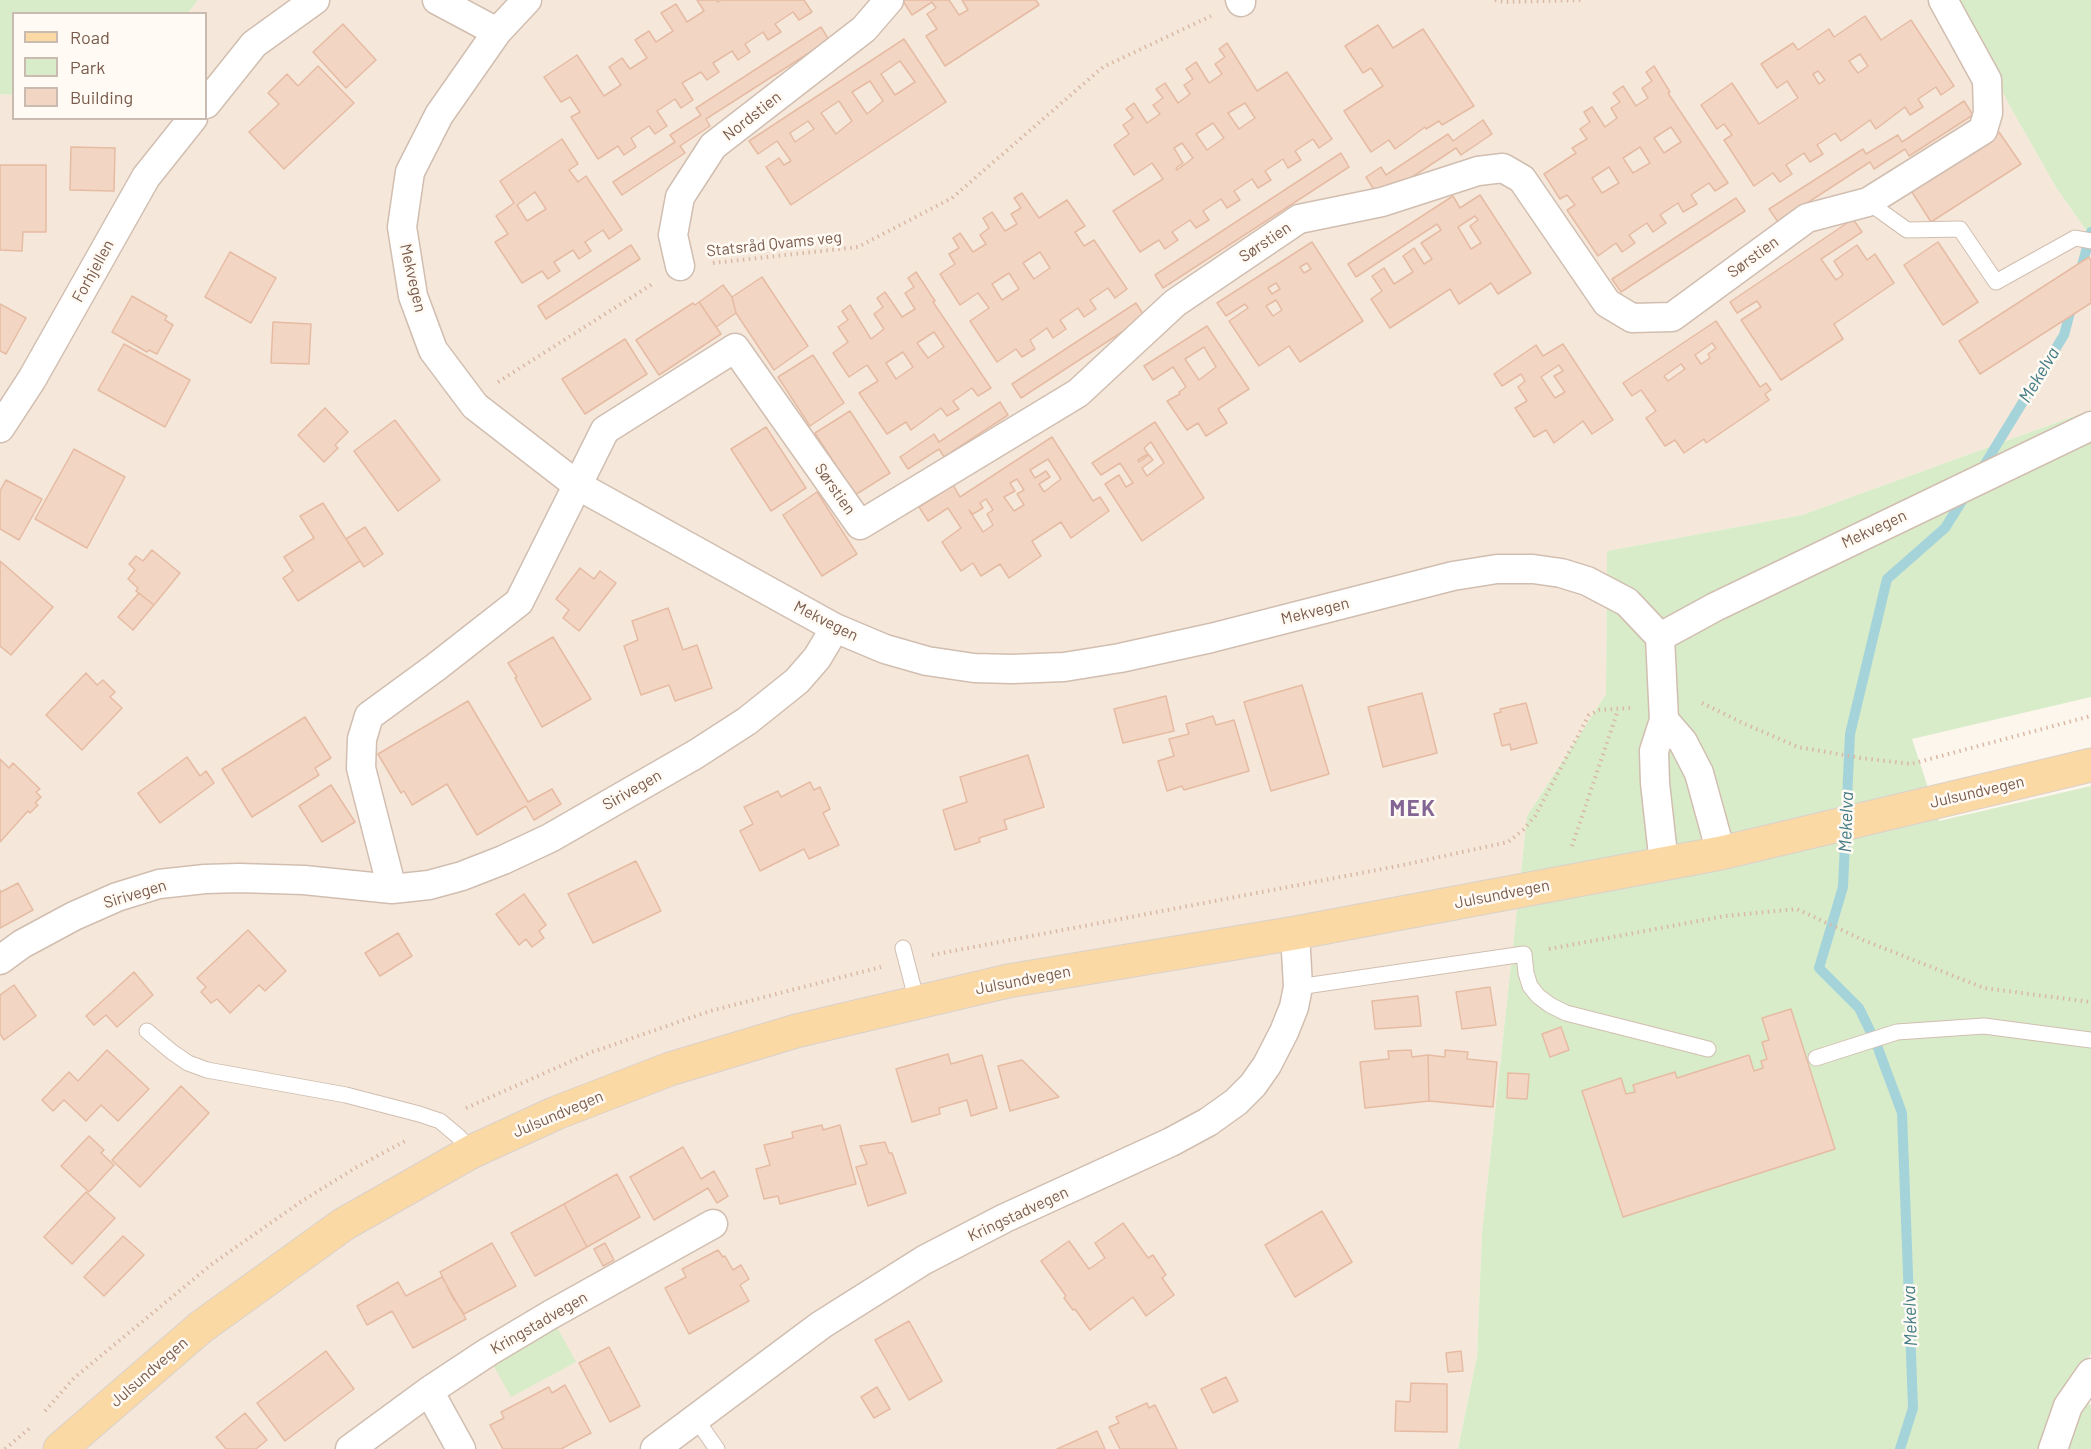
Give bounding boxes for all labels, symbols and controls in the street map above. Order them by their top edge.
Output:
legend [12,12,207,120]
text: Road [70,26,110,48]
text: Park [70,56,105,78]
text: Building [70,86,133,108]
street label: Nordstien [719,87,785,145]
street label: Sørstien [1235,218,1295,266]
street label: Statsråd Qvams veg [705,227,843,261]
street label: Sørstien [1724,232,1782,282]
street label: Forhjellen [68,236,118,306]
street label: Mekvegen [396,242,430,314]
water label: Mekelva [2014,343,2064,407]
street label: Sørstien [810,460,860,518]
street label: Mekvegen [1838,506,1910,552]
street label: Mekvegen [1279,593,1351,629]
street label: Mekvegen [791,597,861,645]
street label: Sirivegen [599,765,665,815]
street label: Julsundvegen [1928,772,2026,812]
water label: Mekelva [1834,791,1858,853]
district label: MEK [1390,796,1436,822]
street label: Sirivegen [101,875,169,913]
street label: Julsundvegen [1453,875,1551,913]
street label: Julsundvegen [974,961,1072,999]
street label: Julsundvegen [510,1086,606,1142]
street label: Kringstadvegen [965,1182,1071,1246]
water label: Mekelva [1898,1285,1922,1347]
street label: Kringstadvegen [487,1288,591,1358]
street label: Julsundvegen [106,1333,192,1411]

